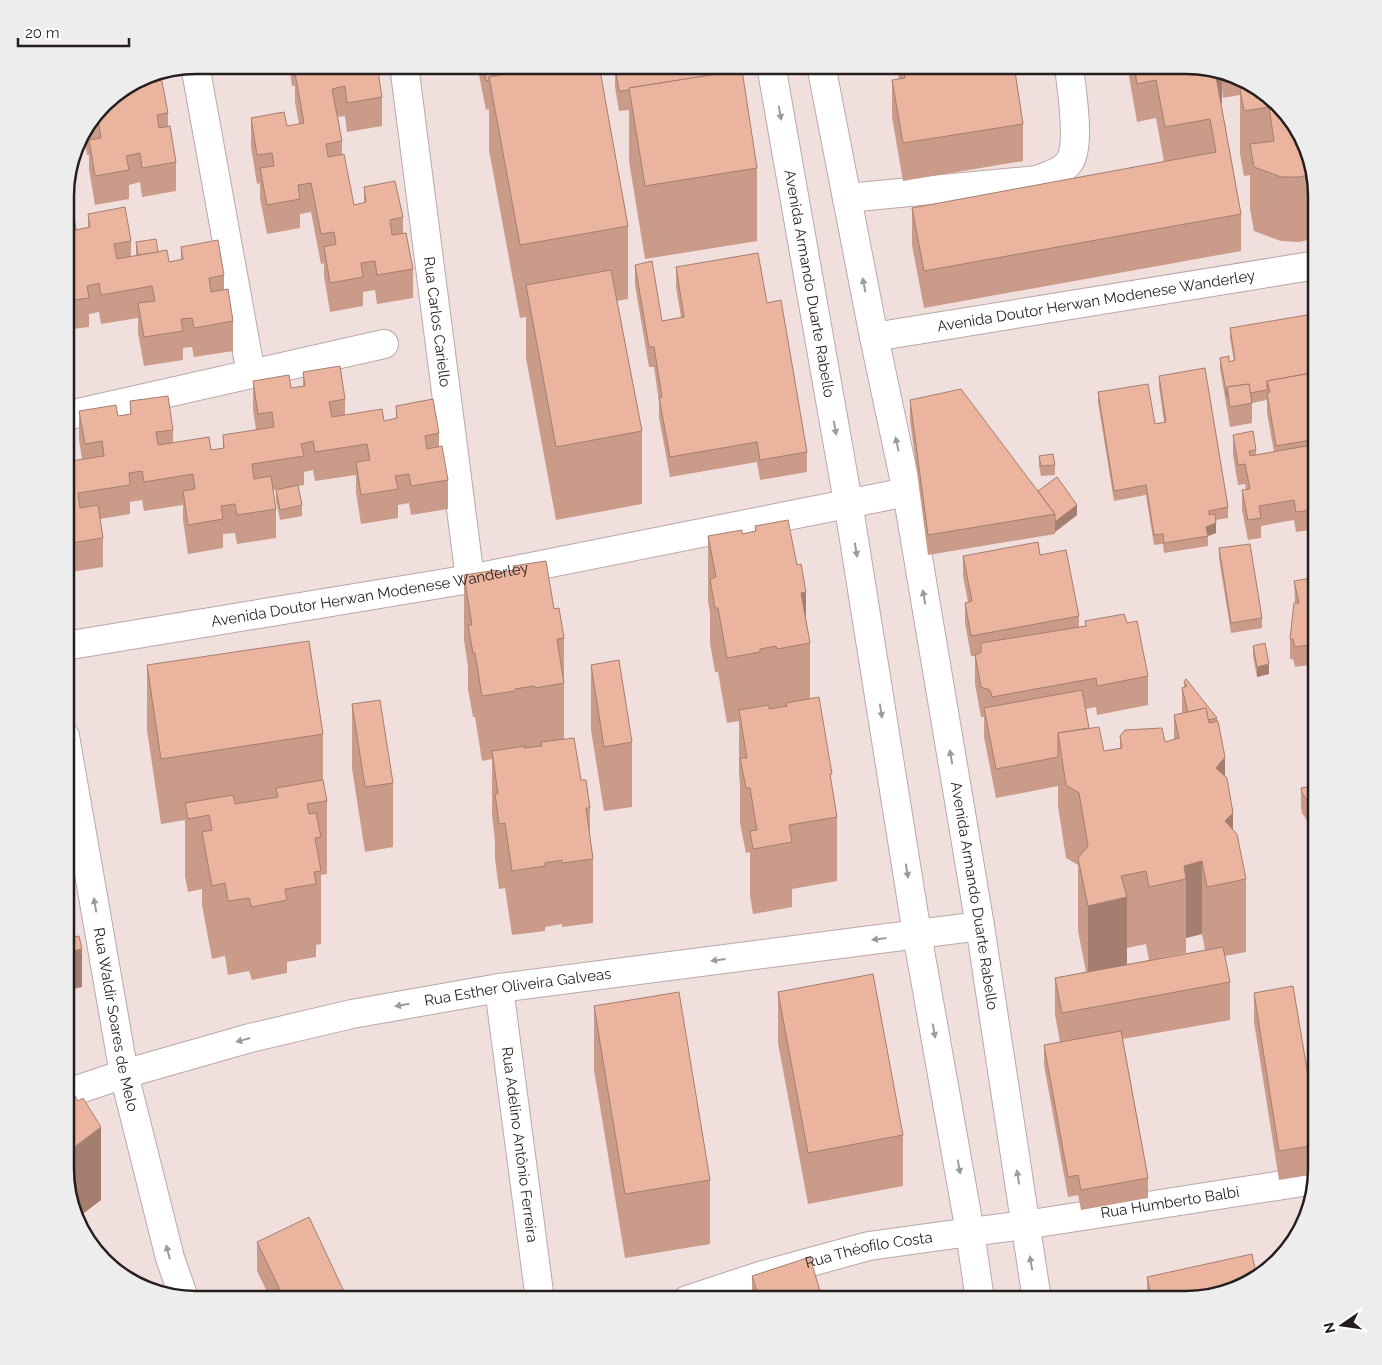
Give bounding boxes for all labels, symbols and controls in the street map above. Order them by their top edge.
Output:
scale bar [18,15,129,47]
text: 20 m [25,24,60,42]
one-way arrow [776,106,784,122]
street label: Avenida Armando Duarte Rabello [781,168,838,399]
street label: Rua Carlos Cariello [420,256,454,388]
street label: Avenida Doutor Herwan Modenese Wanderley [936,266,1256,336]
one-way arrow [860,277,868,292]
one-way arrow [831,421,839,437]
one-way arrow [893,436,901,451]
one-way arrow [852,543,860,559]
street label: Avenida Doutor Herwan Modenese Wanderley [210,559,530,631]
one-way arrow [920,588,928,604]
one-way arrow [877,703,885,719]
one-way arrow [947,748,955,764]
street label: Avenida Armando Duarte Rabello [947,780,1002,1011]
one-way arrow [903,864,911,880]
one-way arrow [90,896,98,912]
street label: Rua Waldir Soares de Melo [90,926,142,1113]
one-way arrow [871,935,887,943]
one-way arrow [710,956,726,964]
street label: Rua Esther Oliveira Galveas [423,965,612,1010]
one-way arrow [393,1002,409,1010]
one-way arrow [931,1024,939,1040]
one-way arrow [235,1036,250,1044]
street label: Rua Adelino Antônio Ferreira [498,1046,541,1244]
one-way arrow [955,1160,963,1176]
one-way arrow [1013,1169,1021,1185]
street label: Rua Humberto Balbi [1099,1183,1241,1222]
street label: Rua Théofilo Costa [803,1228,934,1272]
one-way arrow [164,1244,172,1259]
one-way arrow [1027,1254,1035,1270]
north arrow [1317,1300,1367,1350]
text: N [1320,1321,1338,1335]

